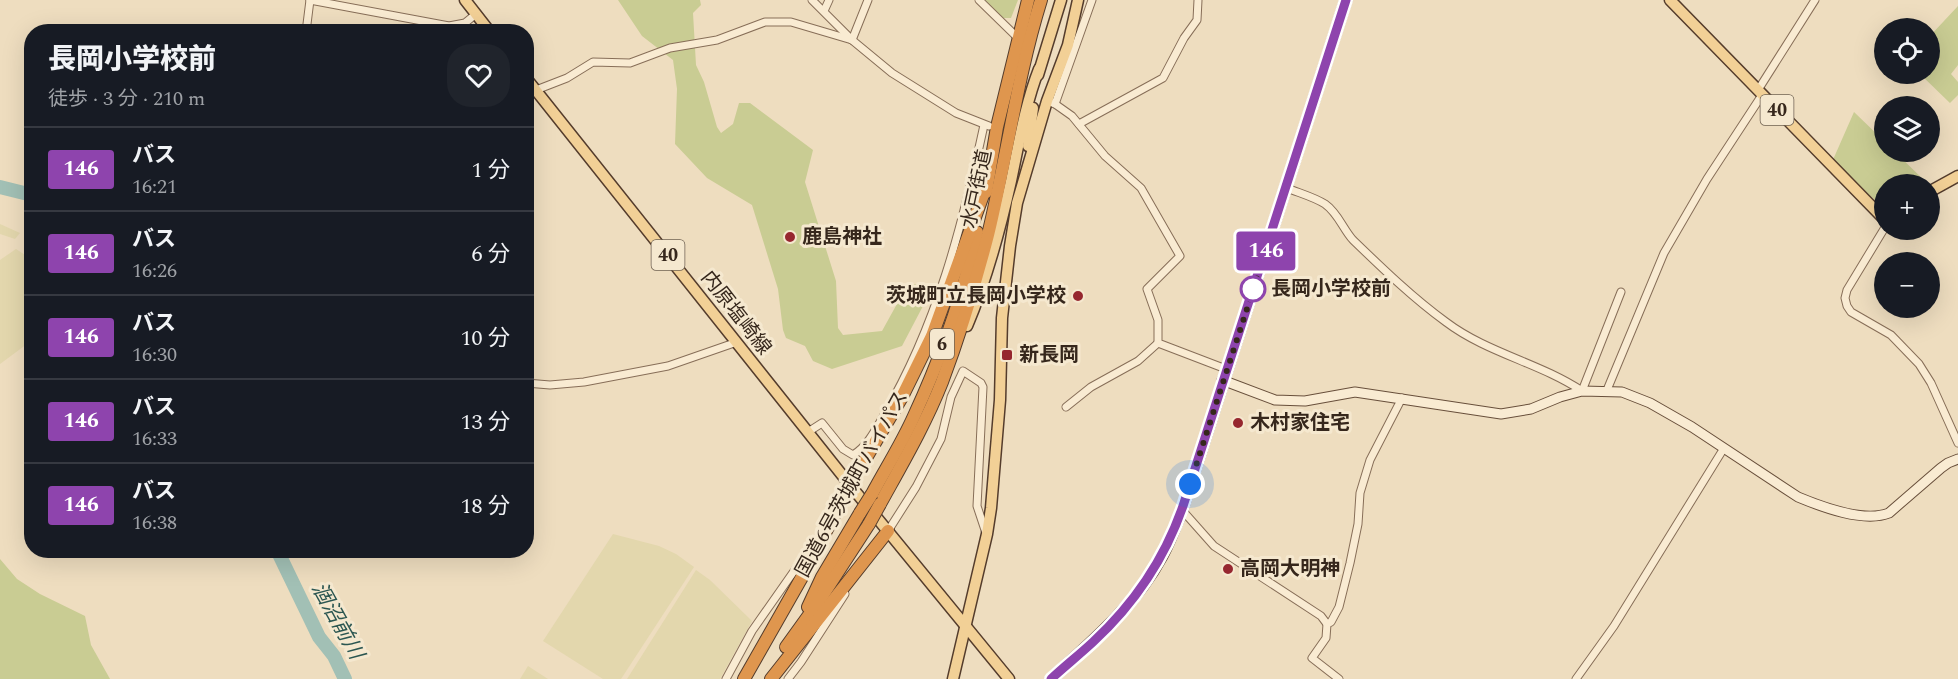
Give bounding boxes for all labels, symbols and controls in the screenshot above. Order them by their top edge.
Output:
map controls [1874,18,1940,318]
button: locate [1874,18,1940,84]
text: 長岡小学校前 [48,38,216,81]
button: heart [447,44,510,107]
text: 徒歩 · 3 分 · 210 m [48,84,205,114]
road number: 40 [1760,95,1794,125]
button: layers [1874,96,1940,162]
text: バス [132,139,176,172]
street label: 水戸街道 [954,147,1000,231]
text: 146 [63,153,99,185]
text: 1 分 [471,154,510,187]
text: 16:21 [132,172,177,202]
button: + [1874,174,1940,240]
place label: 鹿島神社 [802,222,882,252]
text: バス [132,223,176,256]
marker: 鹿島神社 [783,230,797,244]
line badge: 146 [1232,232,1300,270]
text: 146 [1248,235,1284,267]
text: 146 [63,237,99,269]
text: 6 分 [471,238,510,271]
road number: 40 [652,240,684,270]
button: − [1874,252,1940,318]
text: 16:26 [132,256,177,286]
street label: 内原塩崎線 [693,264,779,362]
place label: 長岡小学校前 [1271,274,1391,304]
marker: 長岡小学校前 [1240,276,1266,302]
place label: 茨城町立長岡小学校 [886,281,1066,311]
marker: 茨城町立長岡小学校 [1071,289,1085,303]
text: バス [132,307,176,340]
text: 146 [63,321,99,353]
text: 10 分 [460,322,510,355]
road number: 6 [930,329,954,359]
text: 16:30 [132,340,177,370]
place label: 新長岡 [1019,340,1079,370]
marker: 新長岡 [1000,348,1014,362]
street label: 国道6号茨城町バイパス [788,385,916,583]
text: バス [132,391,176,424]
text: 146 [63,405,99,437]
text: 13 分 [460,406,510,439]
place label: 木村家住宅 [1250,408,1350,438]
marker: 木村家住宅 [1231,416,1245,430]
text: 16:33 [132,424,177,454]
your location [1175,469,1205,499]
text: バス [132,475,176,508]
text: 146 [63,489,99,521]
text: 18 分 [460,490,510,523]
text: 16:38 [132,508,177,538]
place label: 高岡大明神 [1240,554,1340,584]
marker: 高岡大明神 [1221,562,1235,576]
water label: 涸沼前川 [303,577,372,667]

